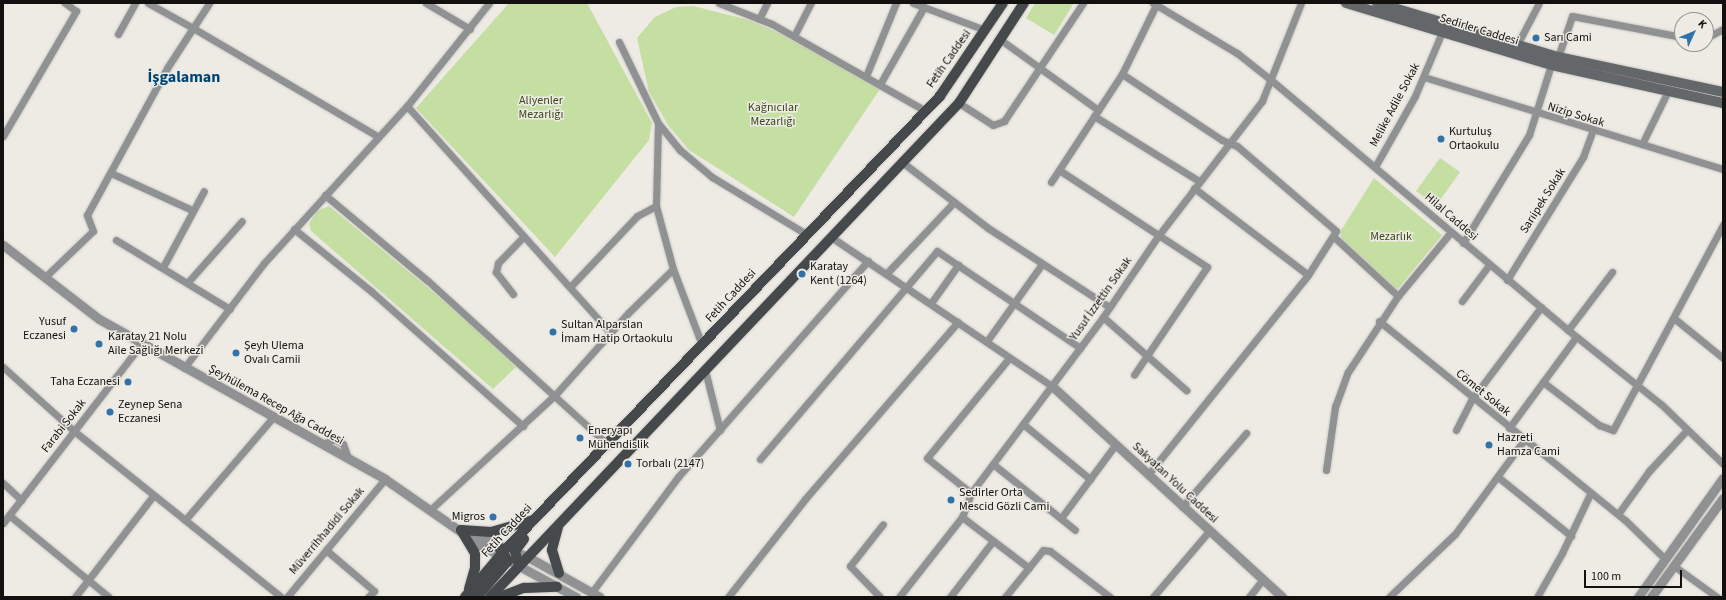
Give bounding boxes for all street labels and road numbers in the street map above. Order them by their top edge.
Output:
street label: Sedirler Caddesi [1438,11,1520,49]
street label: Fetih Caddesi [924,27,974,91]
street label: Melike Adile Sokak [1367,61,1423,149]
street label: Nizip Sokak [1546,100,1606,130]
street label: Sarıipek Sokak [1517,166,1569,236]
street label: Hilal Caddesi [1422,190,1480,244]
street label: Yusuf İzzettin Sokak [1067,254,1135,344]
street label: Fetih Caddesi [703,266,759,326]
street label: Şeyhülema Recep Ağa Caddesi [206,362,346,448]
street label: Cömet Sokak [1453,367,1513,419]
street label: Farabi Sokak [39,396,89,456]
street label: Sakyatan Yolu Caddesi [1129,439,1221,527]
street label: Müverrihhadidi Sokak [286,484,368,578]
street label: Fetih Caddesi [479,501,535,561]

